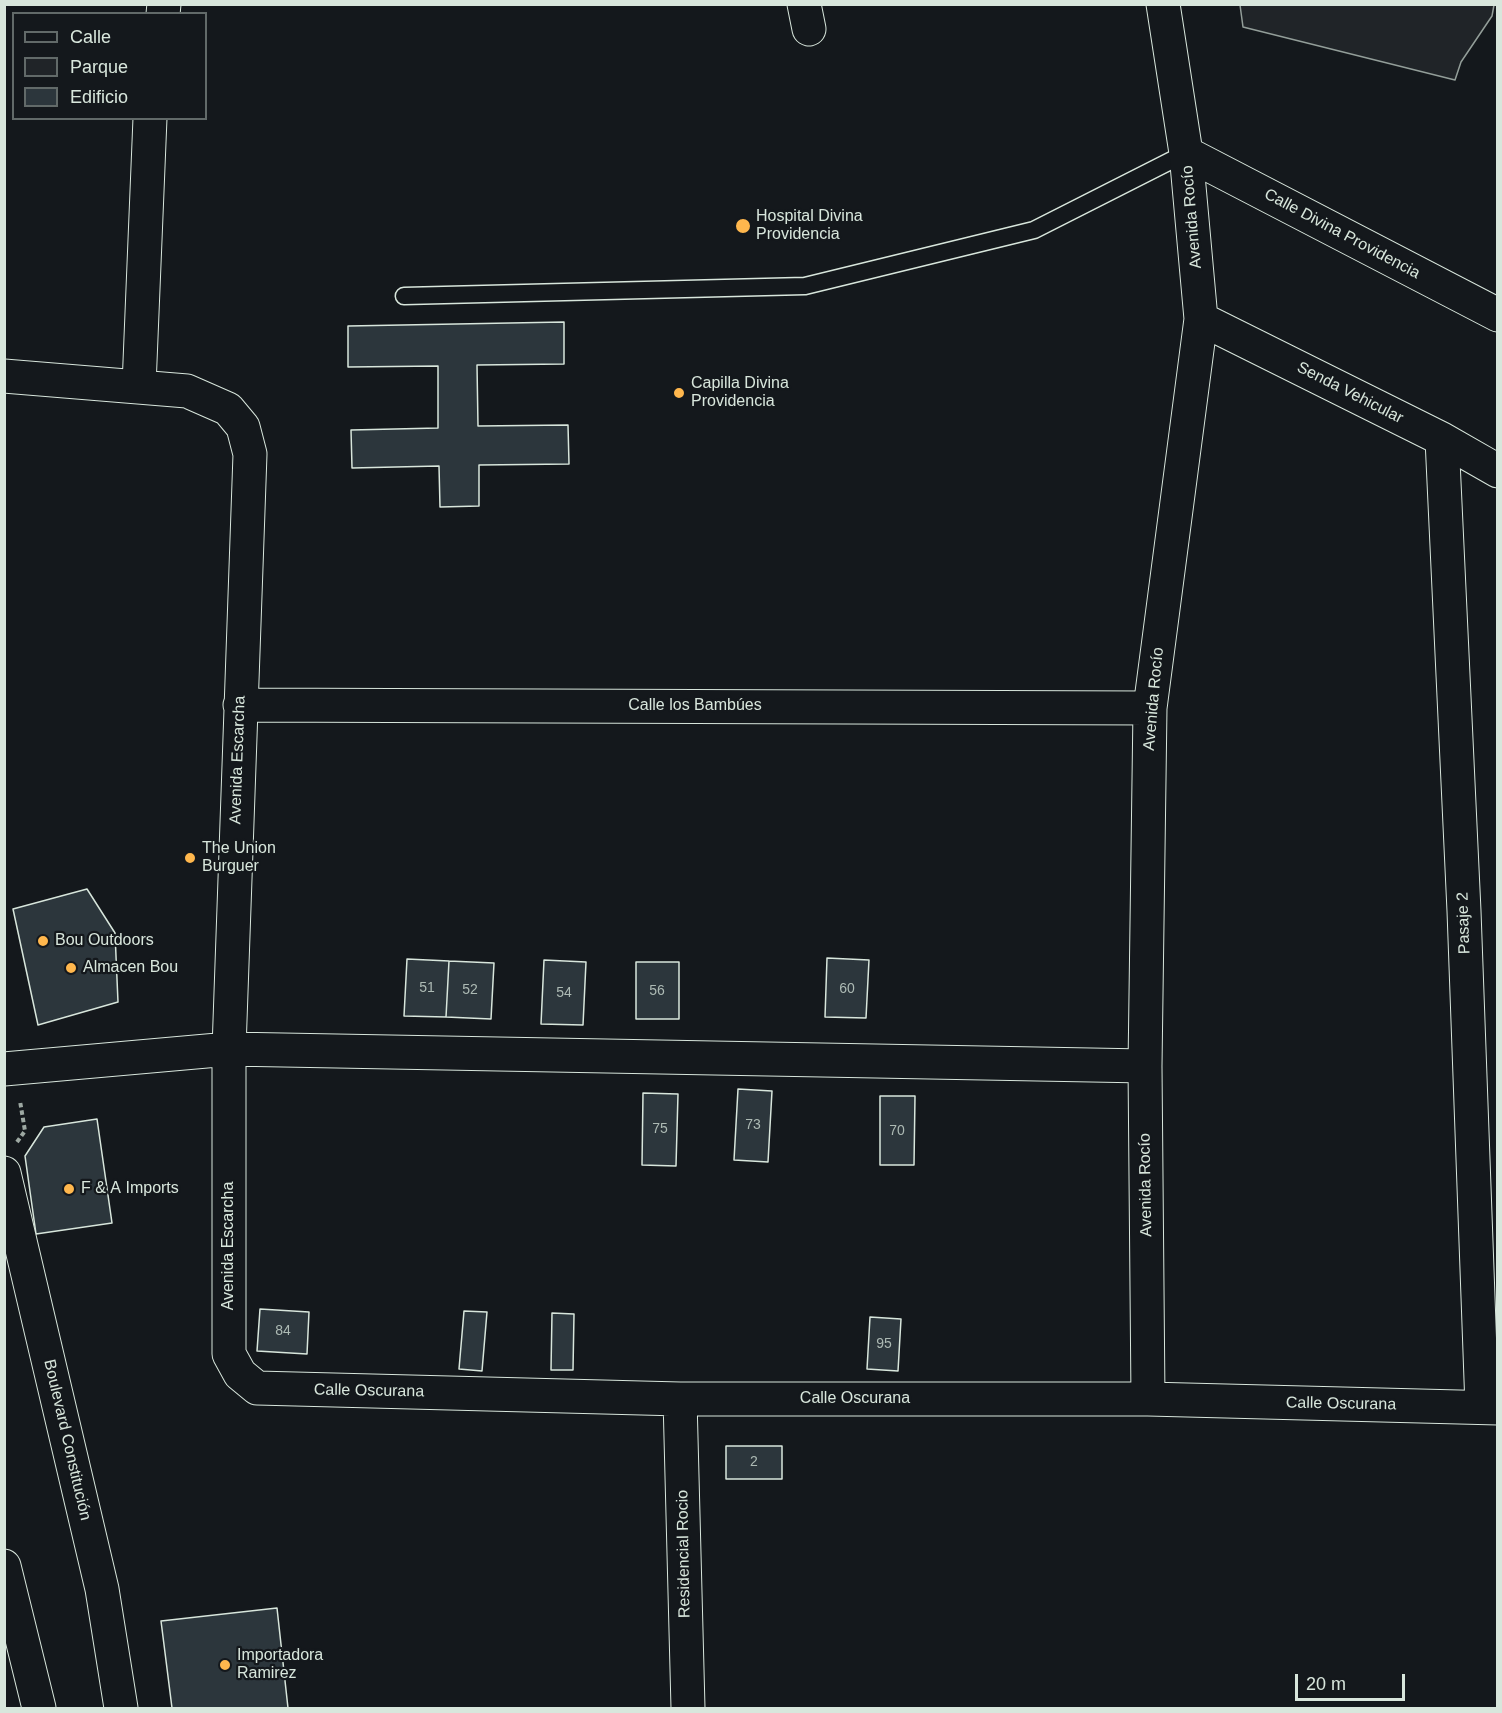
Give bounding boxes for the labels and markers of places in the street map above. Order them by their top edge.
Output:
place label: Hospital Divina Providencia [756,207,863,245]
marker: Hospital Divina Providencia [734,217,752,235]
place label: Capilla Divina Providencia [691,374,789,412]
marker: Capilla Divina Providencia [672,386,686,400]
place label: The Union Burguer [202,839,276,877]
marker: The Union Burguer [183,851,197,865]
place label: Bou Outdoors [55,931,154,951]
marker: Bou Outdoors [36,934,50,948]
place label: Almacen Bou [83,958,178,978]
marker: Almacen Bou [64,961,78,975]
place label: F & A Imports [81,1179,179,1199]
marker: F & A Imports [62,1182,76,1196]
place label: Importadora Ramirez [237,1646,323,1684]
marker: Importadora Ramirez [218,1658,232,1672]

